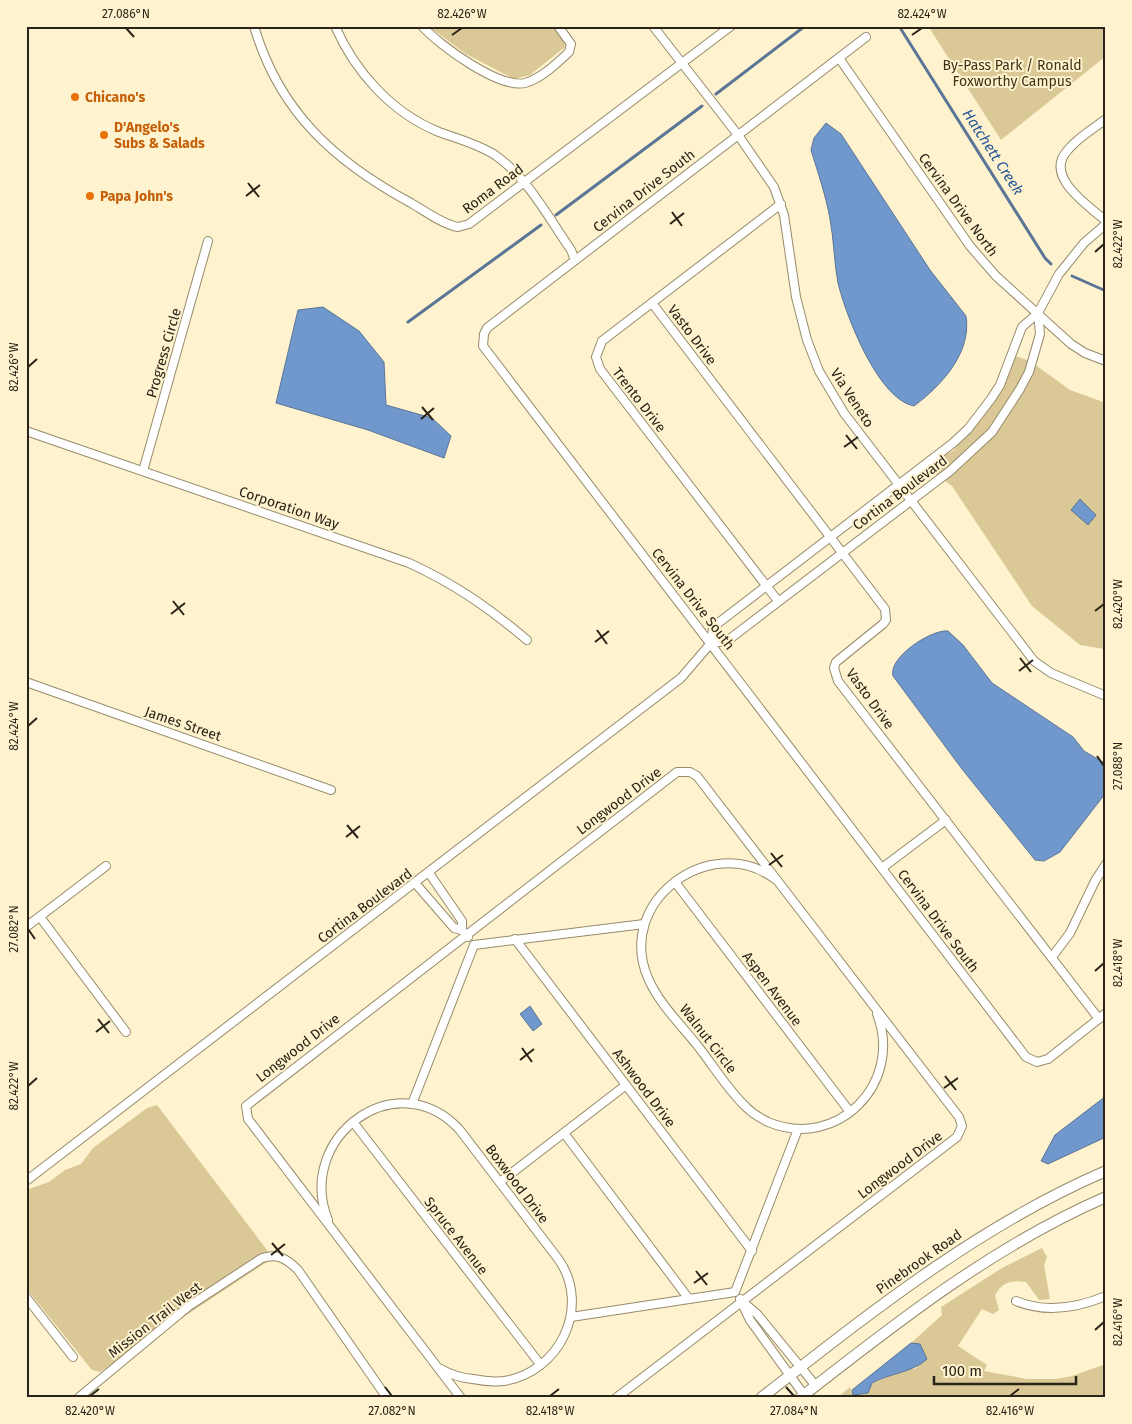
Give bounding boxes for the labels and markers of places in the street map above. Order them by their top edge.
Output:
place label: Chicano's [85,89,145,106]
marker: Chicano's [69,91,81,103]
place label: D'Angelo's Subs & Salads [114,119,205,152]
marker: D'Angelo's Subs & Salads [98,129,110,141]
place label: Papa John's [100,188,173,205]
marker: Papa John's [84,190,96,202]

